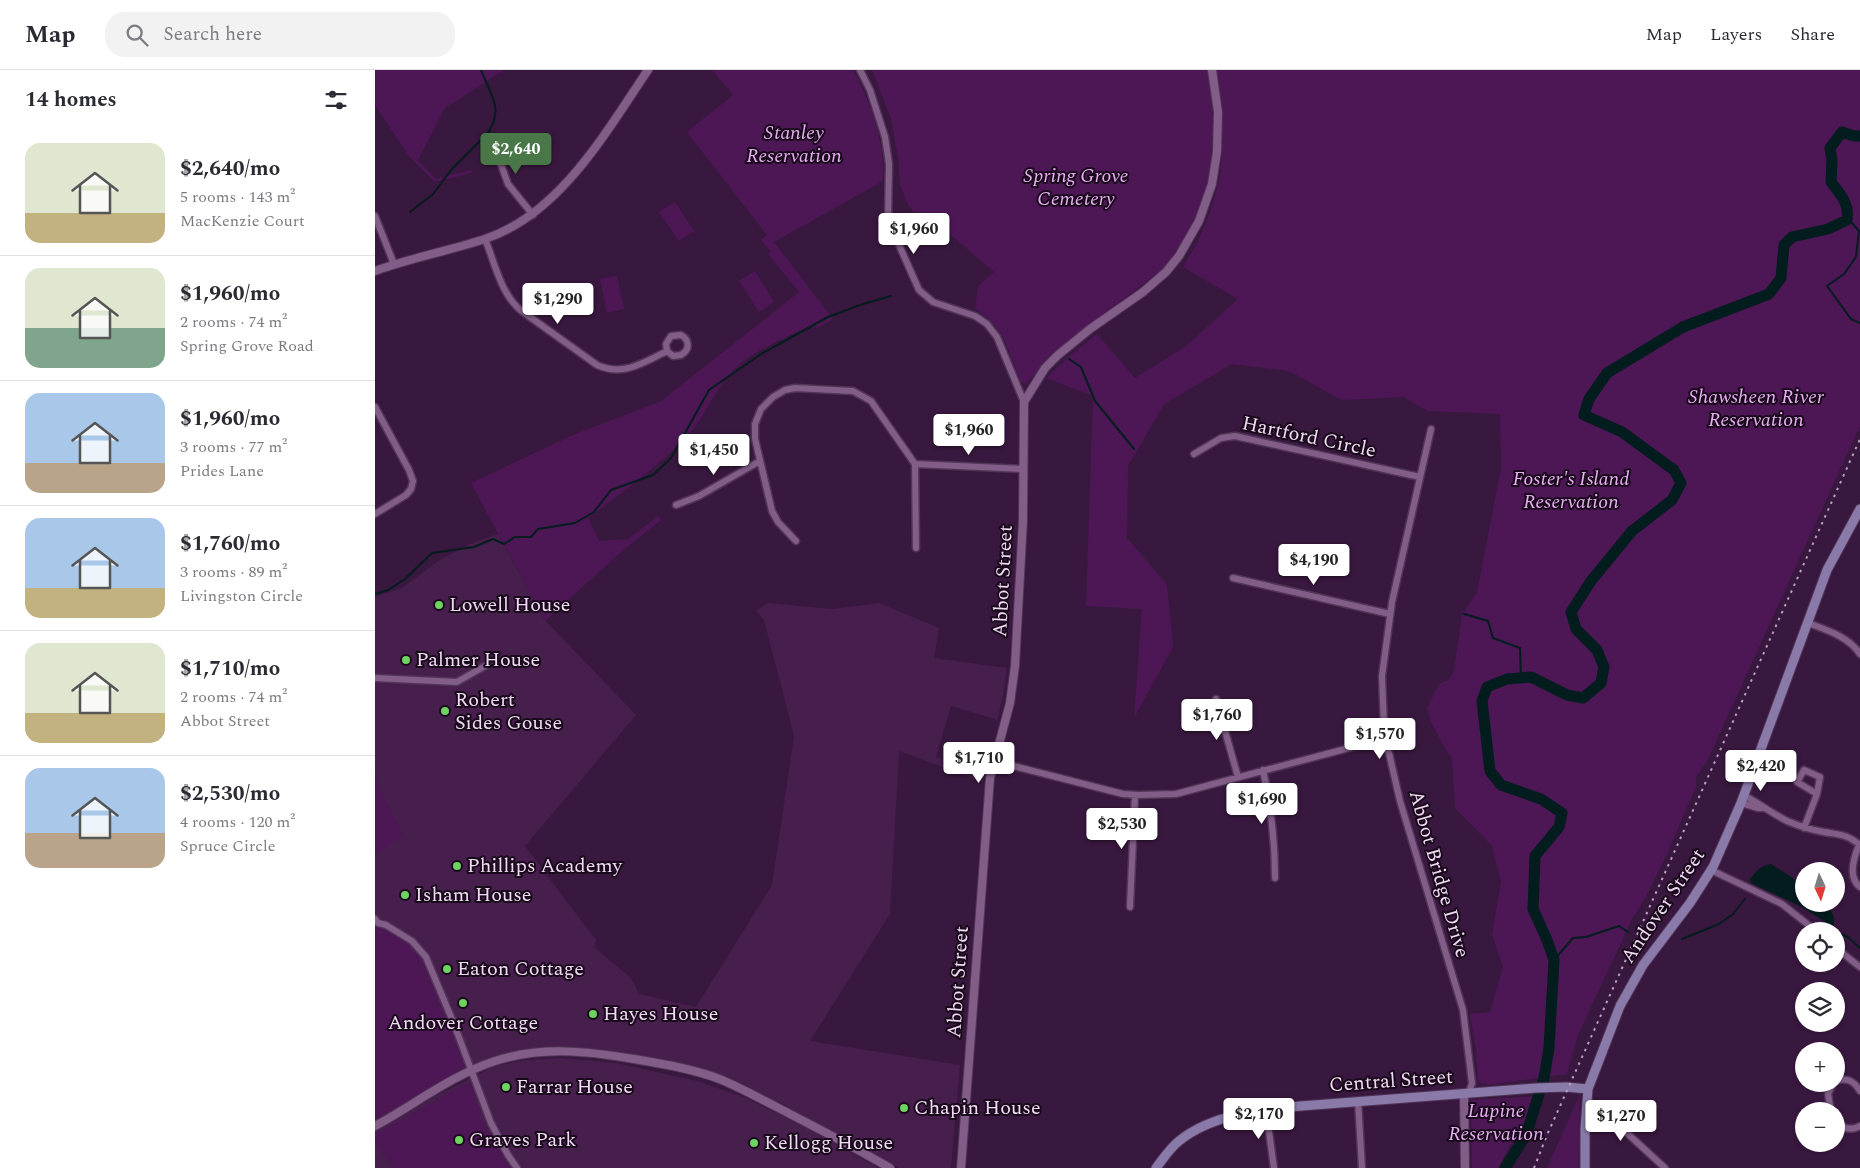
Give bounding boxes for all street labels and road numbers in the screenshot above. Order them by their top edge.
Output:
street label: Hartford Circle [1239,408,1379,466]
street label: Abbot Street [985,524,1021,638]
street label: Abbot Bridge Drive [1401,787,1477,961]
street label: Andover Street [1613,842,1713,970]
street label: Abbot Street [939,925,977,1039]
street label: Central Street [1328,1062,1454,1100]

